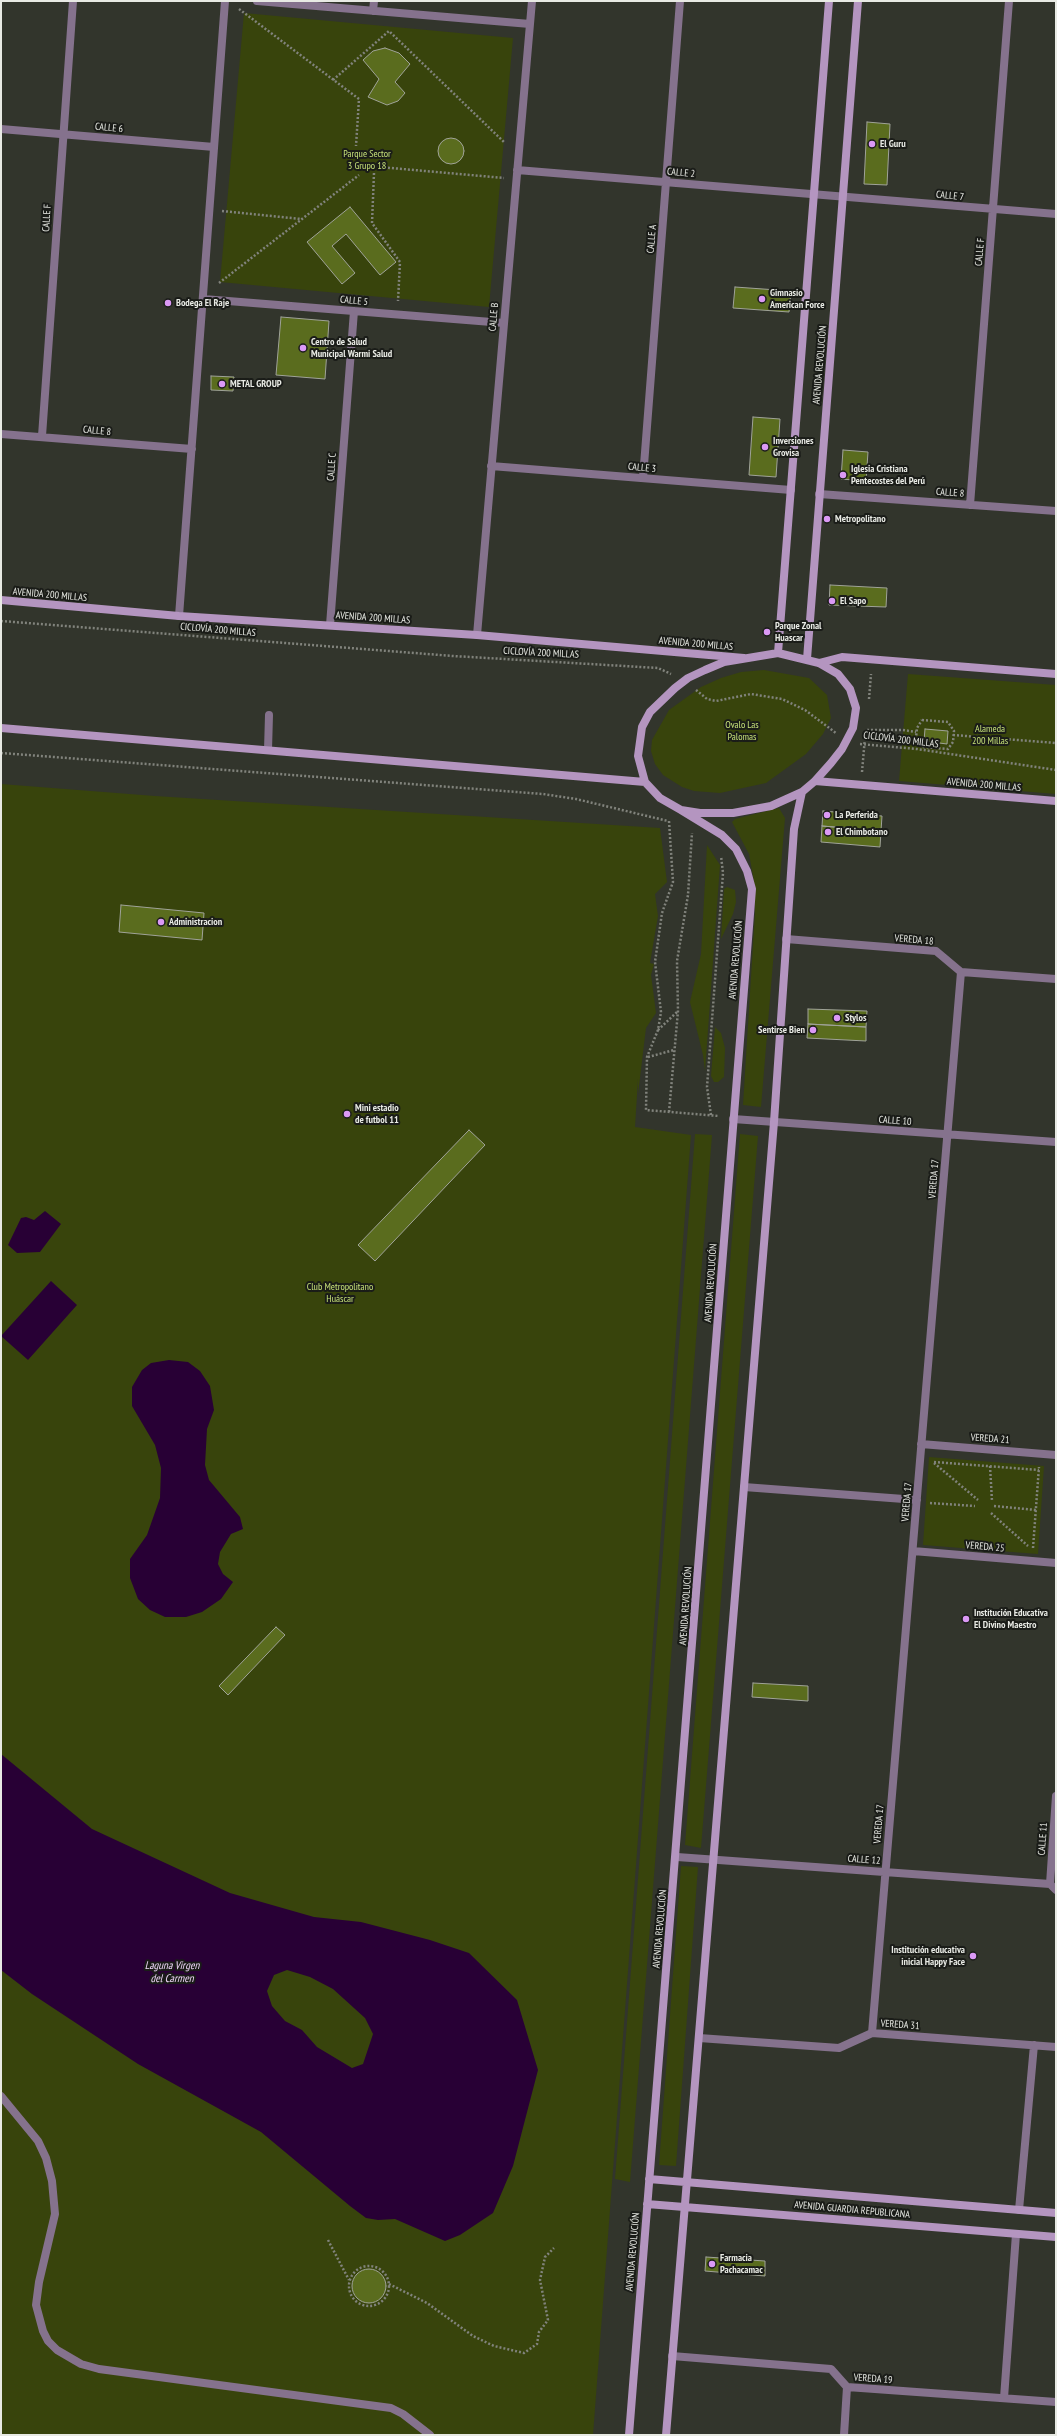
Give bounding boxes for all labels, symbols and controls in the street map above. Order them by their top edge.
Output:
street label: CALLE 6 [94,121,124,135]
place label: El Guru [880,138,906,150]
marker: El Guru [867,139,877,149]
park label: Parque Sector 3 Grupo 18 [343,148,391,172]
street label: CALLE 2 [666,166,696,180]
street label: CALLE 7 [935,189,965,203]
street label: CALLE F [40,204,54,232]
street label: CALLE A [645,224,659,254]
street label: CALLE F [973,238,987,266]
place label: Gimnasio American Force [770,287,824,310]
street label: CALLE 5 [339,294,369,308]
marker: Gimnasio American Force [757,294,767,304]
place label: Bodega El Raje [176,297,229,309]
marker: Bodega El Raje [163,298,173,308]
street label: CALLE B [487,302,501,332]
street label: AVENIDA REVOLUCIÓN [811,325,829,405]
place label: Centro de Salud Municipal Warmi Salud [311,336,392,360]
marker: Centro de Salud Municipal Warmi Salud [298,343,308,353]
place label: METAL GROUP [230,378,282,390]
marker: METAL GROUP [217,379,227,389]
street label: CALLE 8 [82,424,112,438]
place label: Inversiones Grovisa [773,435,813,458]
marker: Inversiones Grovisa [760,442,770,452]
street label: CALLE C [325,452,339,482]
street label: CALLE 3 [627,461,657,475]
place label: Iglesia Cristiana Pentecostes del Perú [851,463,925,486]
marker: Iglesia Cristiana Pentecostes del Perú [838,470,848,480]
street label: CALLE 8 [935,486,965,500]
place label: Metropolitano [835,513,886,525]
marker: Metropolitano [822,514,832,524]
street label: AVENIDA 200 MILLAS [12,586,88,604]
place label: El Sapo [840,595,866,607]
marker: El Sapo [827,596,837,606]
street label: AVENIDA 200 MILLAS [335,609,411,627]
place label: Parque Zonal Huascar [775,620,821,644]
street label: CICLOVÍA 200 MILLAS [180,621,256,639]
marker: Parque Zonal Huascar [762,627,772,637]
street label: AVENIDA 200 MILLAS [658,635,734,653]
street label: CICLOVÍA 200 MILLAS [503,645,579,661]
park label: Ovalo Las Palomas [725,719,759,742]
park label: Alameda 200 Millas [972,723,1008,746]
street label: CICLOVÍA 200 MILLAS [863,729,939,751]
street label: AVENIDA 200 MILLAS [946,776,1022,794]
place label: La Perferida [835,809,878,821]
marker: La Perferida [822,810,832,820]
place label: El Chimbotano [836,826,888,838]
marker: El Chimbotano [823,827,833,837]
place label: Administracion [169,916,222,928]
marker: Administracion [156,917,166,927]
street label: AVENIDA REVOLUCIÓN [727,920,745,1000]
street label: VEREDA 18 [894,932,934,948]
place label: Stylos [845,1012,866,1024]
marker: Stylos [832,1013,842,1023]
place label: Sentirse Bien [758,1024,805,1036]
marker: Sentirse Bien [808,1025,818,1035]
place label: Mini estadio de futbol 11 [355,1102,399,1126]
marker: Mini estadio de futbol 11 [342,1109,352,1119]
street label: CALLE 10 [878,1114,912,1128]
street label: VEREDA 17 [926,1159,942,1199]
street label: AVENIDA REVOLUCIÓN [702,1243,720,1323]
park label: Club Metropolitano Huáscar [307,1281,373,1304]
street label: VEREDA 21 [970,1432,1010,1446]
street label: VEREDA 17 [899,1482,915,1522]
street label: VEREDA 25 [965,1539,1005,1555]
street label: AVENIDA REVOLUCIÓN [677,1566,695,1646]
place label: Institución Educativa El Divino Maestro [974,1607,1048,1630]
marker: Institución Educativa El Divino Maestro [961,1614,971,1624]
street label: VEREDA 17 [871,1804,887,1844]
street label: CALLE 11 [1036,1822,1050,1856]
street label: CALLE 12 [847,1853,881,1867]
street label: AVENIDA REVOLUCIÓN [651,1889,669,1969]
place label: Institución educativa inicial Happy Face [891,1944,965,1968]
marker: Institución educativa inicial Happy Face [968,1951,978,1961]
water label: Laguna Virgen del Carmen [145,1959,199,1985]
street label: VEREDA 31 [880,2018,920,2032]
street label: AVENIDA GUARDIA REPUBLICANA [794,2199,910,2221]
street label: AVENIDA REVOLUCIÓN [624,2212,642,2292]
place label: Farmacia Pachacamac [720,2252,763,2276]
marker: Farmacia Pachacamac [707,2259,717,2269]
street label: VEREDA 19 [853,2372,893,2386]

